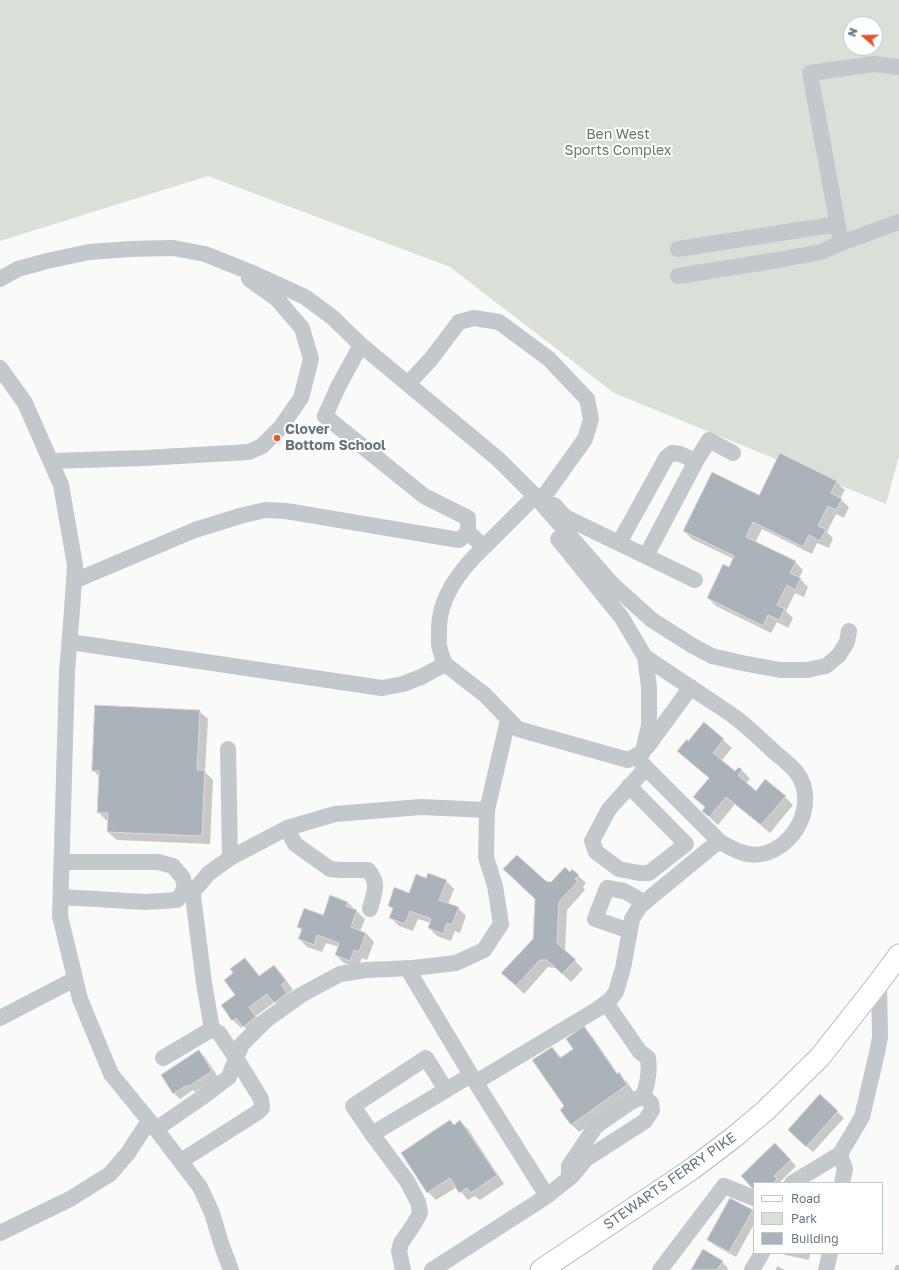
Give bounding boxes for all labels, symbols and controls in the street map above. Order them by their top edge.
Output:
north arrow [843,16,883,56]
text: N [845,26,860,38]
park label: Ben West Sports Complex [564,127,672,160]
place label: Clover Bottom School [285,422,386,454]
marker: Clover Bottom School [272,433,282,443]
street label: STEWARTS FERRY PIKE [600,1129,740,1233]
legend [753,1182,883,1254]
text: Road [791,1191,820,1206]
text: Park [791,1211,817,1226]
text: Building [791,1231,839,1246]

